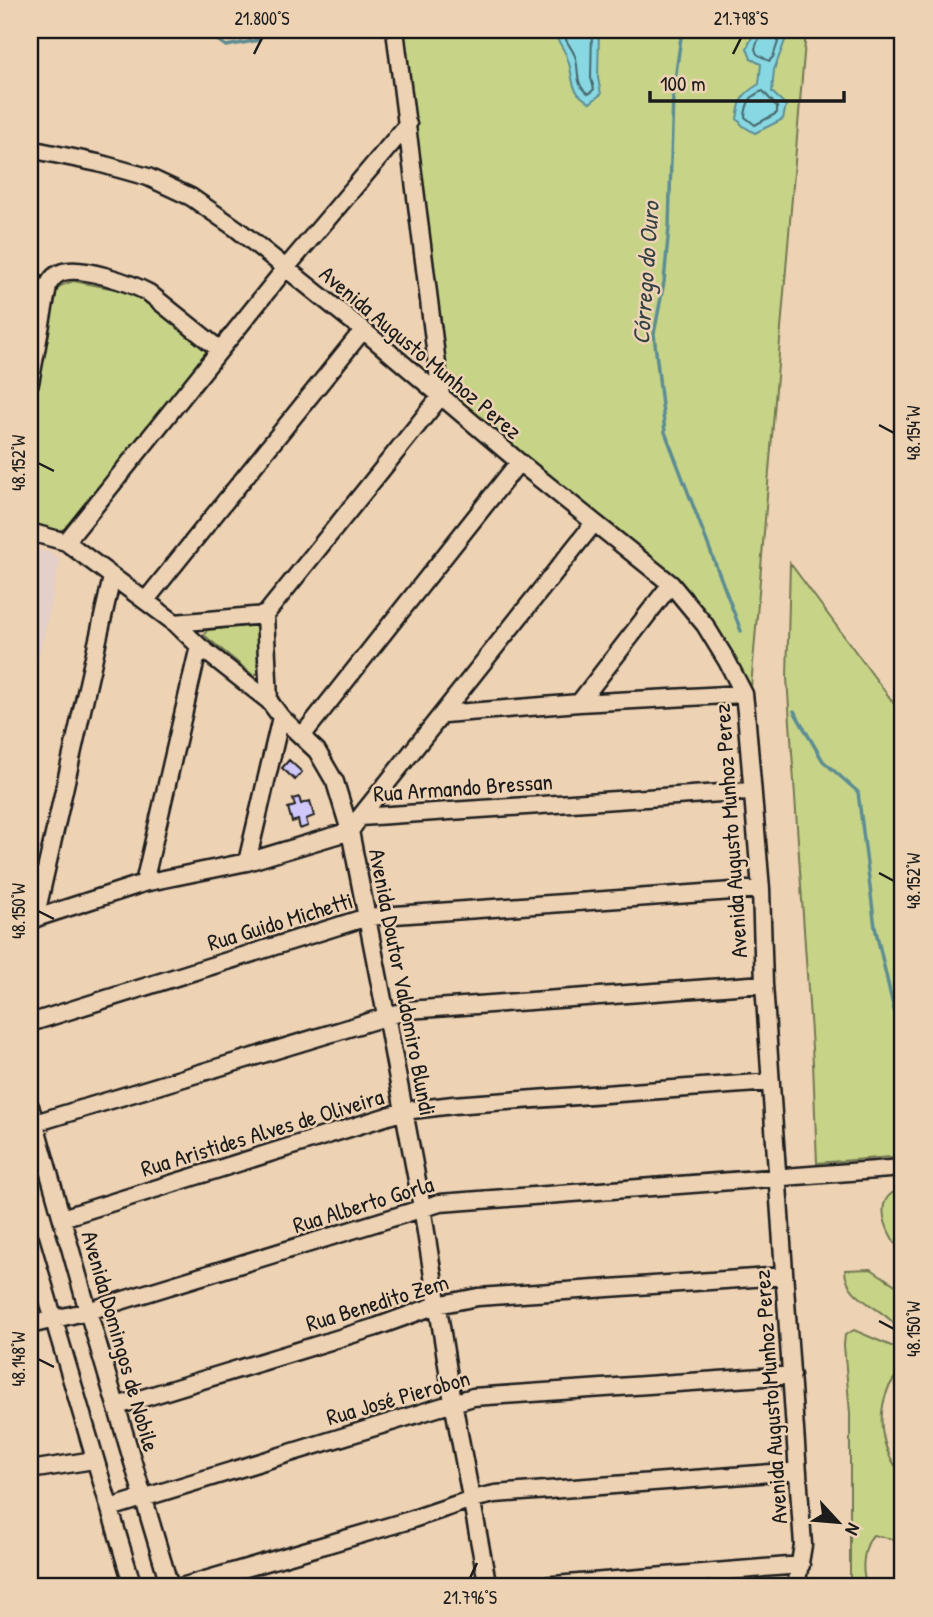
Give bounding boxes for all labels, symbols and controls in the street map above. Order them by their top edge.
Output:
text: 21.800°S [234,6,290,31]
text: 21.798°S [714,6,768,31]
scale bar [650,60,844,104]
text: 100 m [660,69,706,98]
water label: Córrego do Ouro [624,198,667,346]
street label: Avenida Augusto Munhoz Perez [313,258,529,446]
text: 48.154°W [901,406,926,460]
text: 48.152°W [6,435,31,491]
street label: Avenida Augusto Munhoz Perez [706,703,754,959]
street label: Rua Armando Bressan [372,765,554,809]
street label: Avenida Doutor Valdomiro Blundi [362,846,444,1118]
text: 48.152°W [901,853,926,909]
text: 48.150°W [6,883,31,939]
street label: Rua Guido Michetti [204,884,356,958]
street label: Rua Aristides Alves de Oliveira [137,1080,387,1184]
street label: Rua Alberto Gorla [289,1168,437,1240]
street label: Avenida Domingos de Nobile [75,1227,167,1455]
street label: Rua Benedito Zem [302,1266,452,1338]
street label: Avenida Augusto Munhoz Perez [746,1269,794,1525]
text: 48.150°W [901,1301,926,1357]
text: 48.148°W [6,1332,31,1386]
street label: Rua José Pierobon [323,1362,473,1432]
north arrow [804,1488,874,1558]
text: N [839,1519,867,1540]
text: 21.796°S [443,1585,497,1610]

